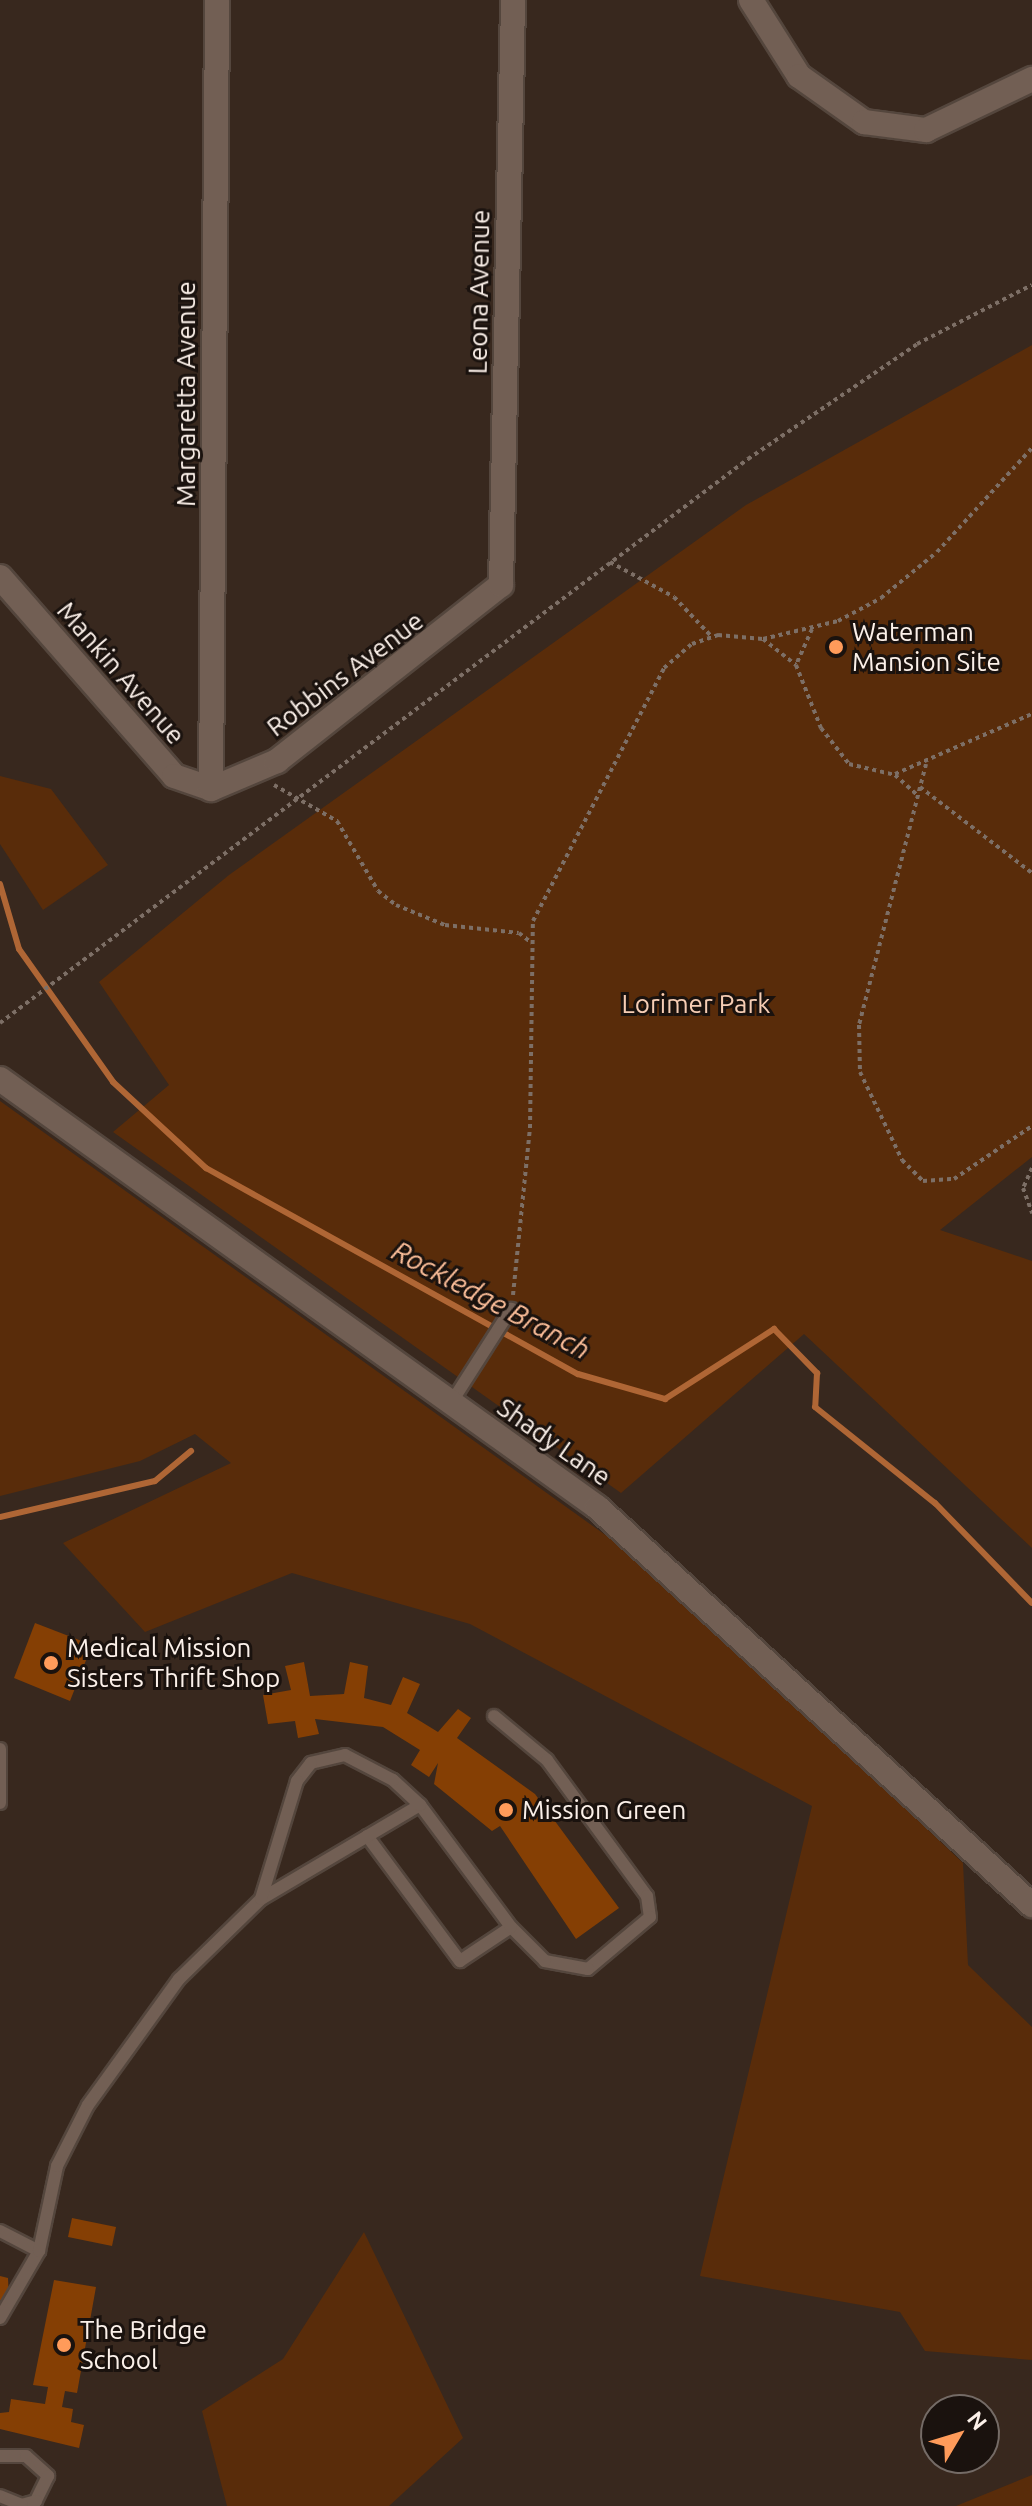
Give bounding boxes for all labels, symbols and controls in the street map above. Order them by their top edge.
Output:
street label: Leona Avenue [462,209,496,375]
street label: Margaretta Avenue [170,281,202,507]
street label: Mankin Avenue [51,595,191,751]
street label: Robbins Avenue [261,605,429,743]
place label: Waterman Mansion Site [852,616,1001,678]
marker: Waterman Mansion Site [827,638,845,656]
park label: Lorimer Park [622,988,770,1020]
water label: Rockledge Branch [386,1234,596,1366]
street label: Shady Lane [491,1392,617,1492]
place label: Medical Mission Sisters Thrift Shop [67,1632,280,1694]
marker: Medical Mission Sisters Thrift Shop [42,1654,60,1672]
place label: Mission Green [522,1794,686,1826]
marker: Mission Green [497,1801,515,1819]
place label: The Bridge School [80,2314,207,2376]
marker: The Bridge School [55,2336,73,2354]
north arrow [920,2394,1000,2474]
text: N [963,2406,993,2434]

